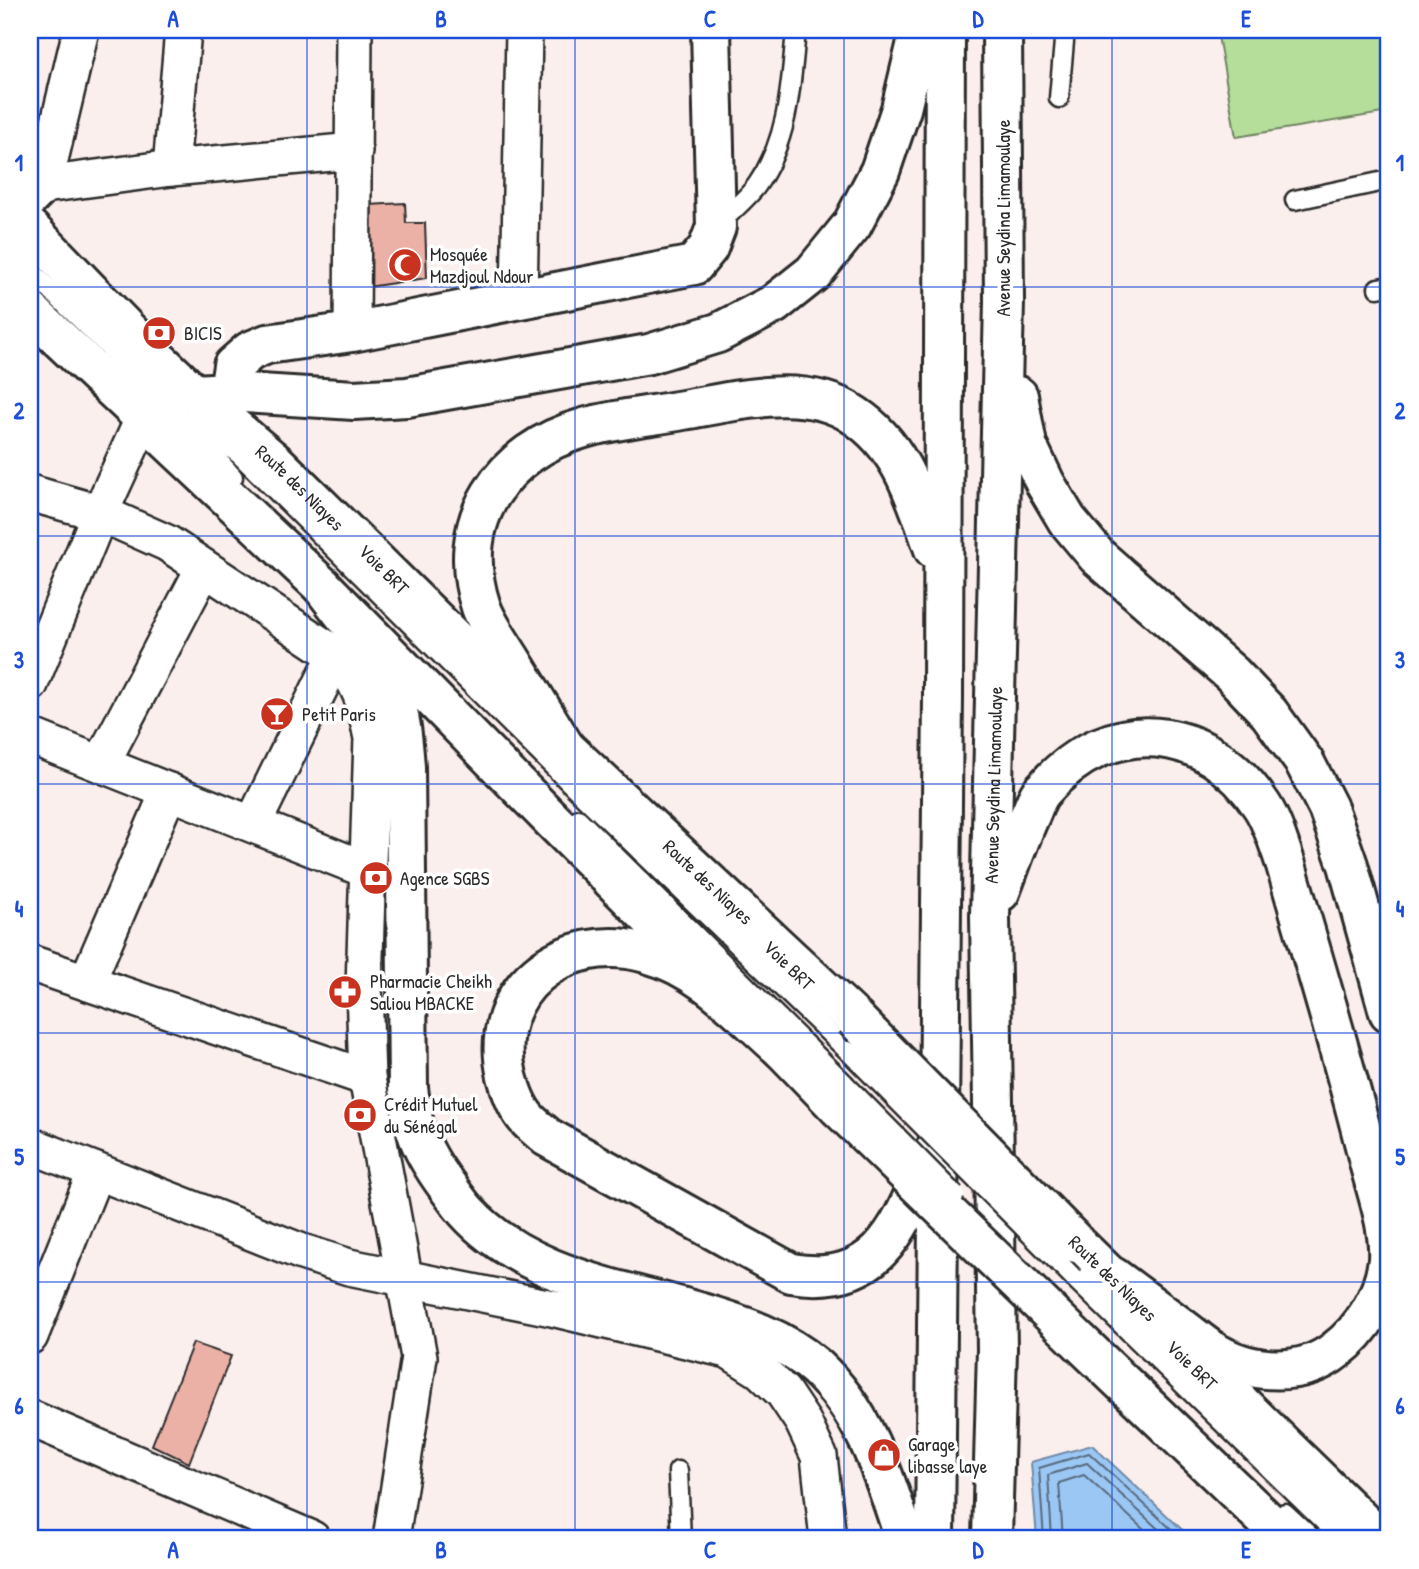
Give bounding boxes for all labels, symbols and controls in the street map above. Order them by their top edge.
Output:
text: A [167,3,179,34]
text: B [435,3,447,34]
text: C [704,3,716,34]
text: D [973,3,985,34]
text: E [1241,3,1252,34]
street label: Avenue Seydina Limamoulaye [990,119,1016,316]
text: 1 [15,147,23,178]
text: 1 [1396,147,1404,178]
place label: Mosquée Mazdjoul Ndour [430,241,534,289]
mosque icon: Mosquée Mazdjoul Ndour [386,246,424,284]
bank icon: BICIS [140,314,178,352]
place label: BICIS [184,320,222,346]
text: 2 [14,395,25,426]
text: 2 [1395,395,1406,426]
street label: Route des Niayes [250,438,350,536]
street label: Voie BRT [353,538,416,601]
text: 3 [14,644,24,675]
text: 3 [1395,644,1405,675]
street label: Avenue Seydina Limamoulaye [978,686,1008,884]
bar icon: Petit Paris [258,695,296,733]
place label: Petit Paris [302,701,376,727]
street label: Route des Niayes [658,833,759,930]
bank icon: Agence SGBS [357,859,395,897]
place label: Agence SGBS [400,865,490,891]
text: 4 [15,893,24,924]
text: 4 [1396,893,1405,924]
street label: Voie BRT [758,934,821,997]
place label: Pharmacie Cheikh Saliou MBACKE [370,968,492,1016]
pharmacy icon: Pharmacie Cheikh Saliou MBACKE [326,973,364,1011]
place label: Crédit Mutuel du Sénégal [384,1091,478,1139]
bank icon: Crédit Mutuel du Sénégal [341,1096,379,1134]
text: 5 [14,1141,24,1172]
text: 5 [1395,1141,1405,1172]
street label: Route des Niayes [1063,1229,1163,1327]
street label: Voie BRT [1161,1334,1224,1397]
text: 6 [14,1390,24,1421]
text: 6 [1395,1390,1405,1421]
place label: Garage libasse laye [908,1431,988,1479]
shop icon: Garage libasse laye [865,1436,903,1474]
text: A [167,1534,179,1565]
text: B [435,1534,447,1565]
text: C [704,1534,716,1565]
text: D [973,1534,985,1565]
text: E [1241,1534,1252,1565]

